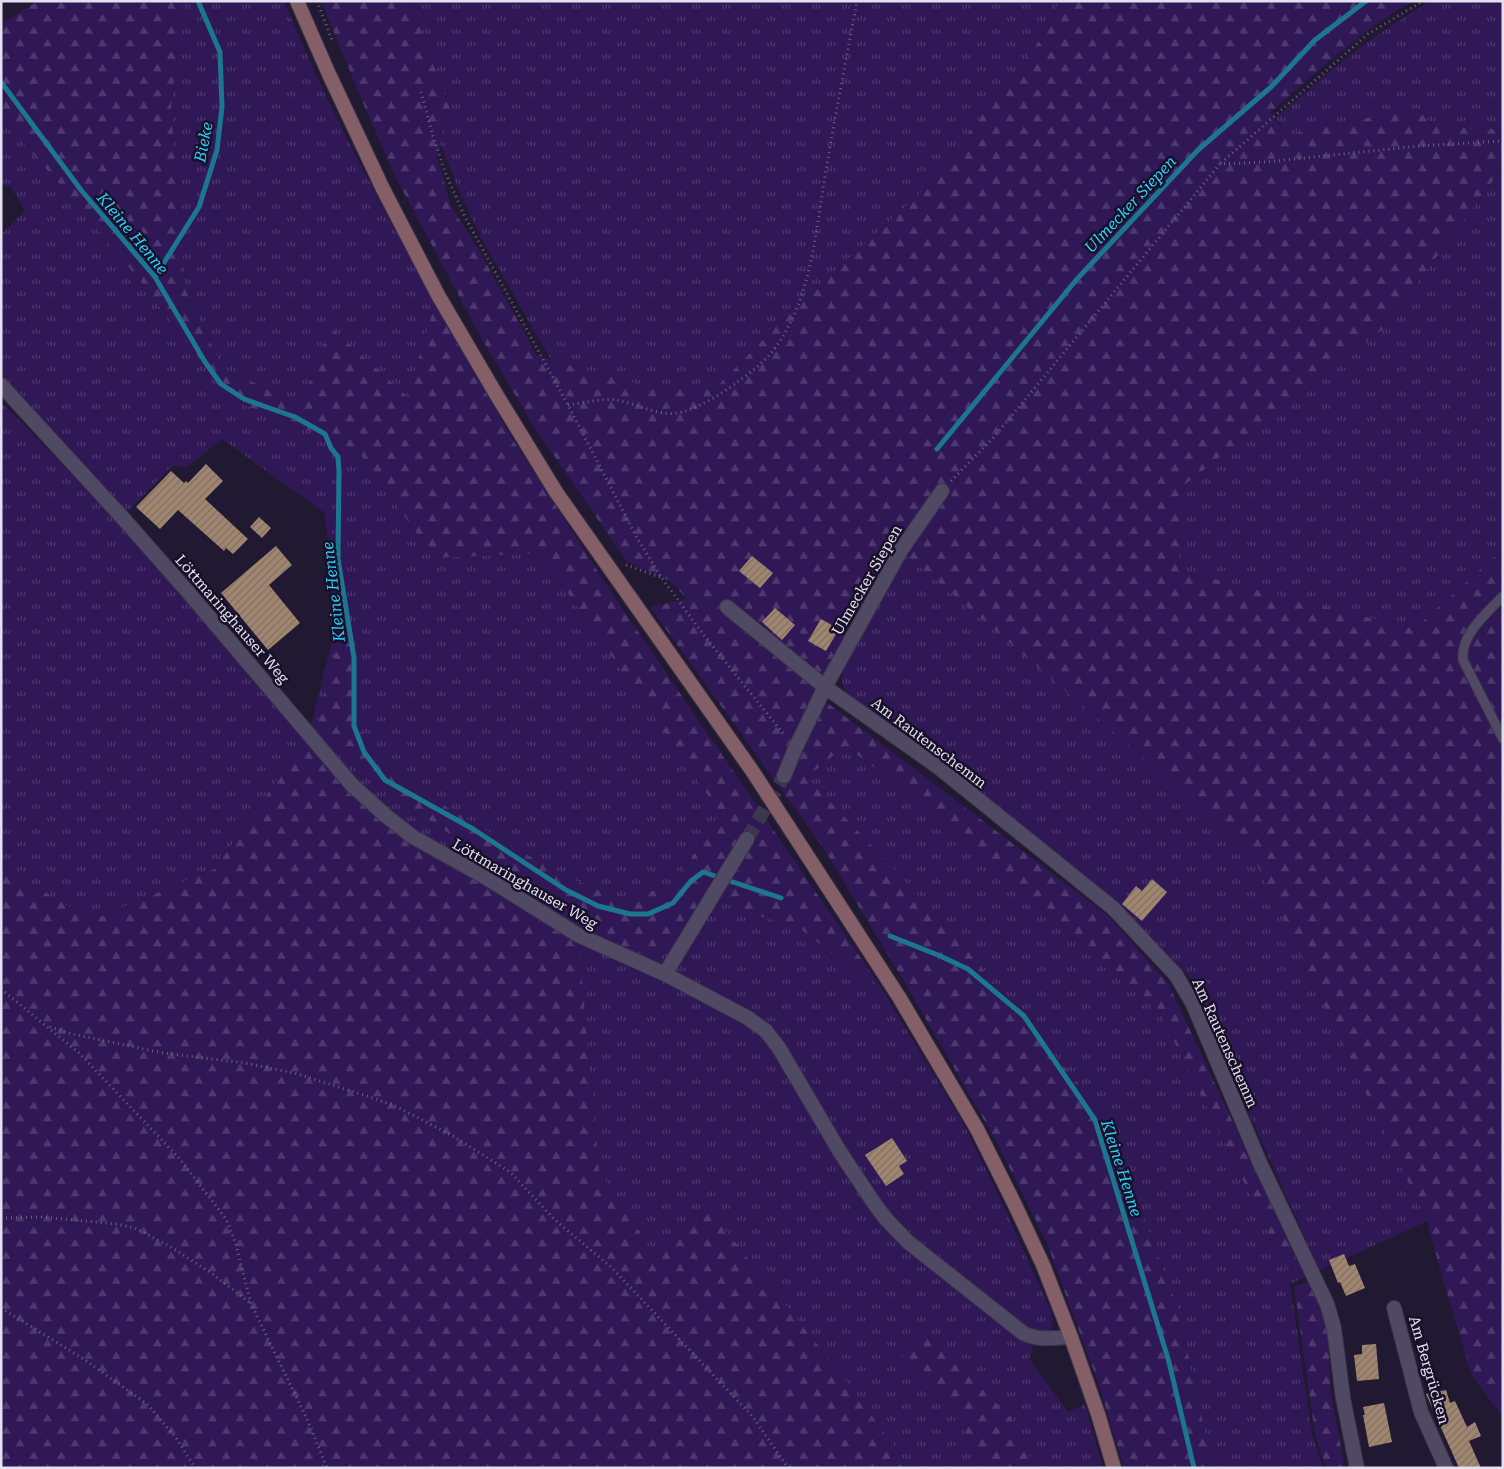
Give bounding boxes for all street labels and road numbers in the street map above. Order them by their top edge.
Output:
street label: Ulmecker Siepen [828,521,906,638]
street label: Löttmaringhauser Weg [171,551,293,687]
street label: Am Rautenschemm [868,694,990,792]
street label: Löttmaringhauser Weg [449,835,601,933]
street label: Am Rautenschemm [1188,976,1262,1111]
street label: Am Bergrücken [1405,1314,1453,1426]

